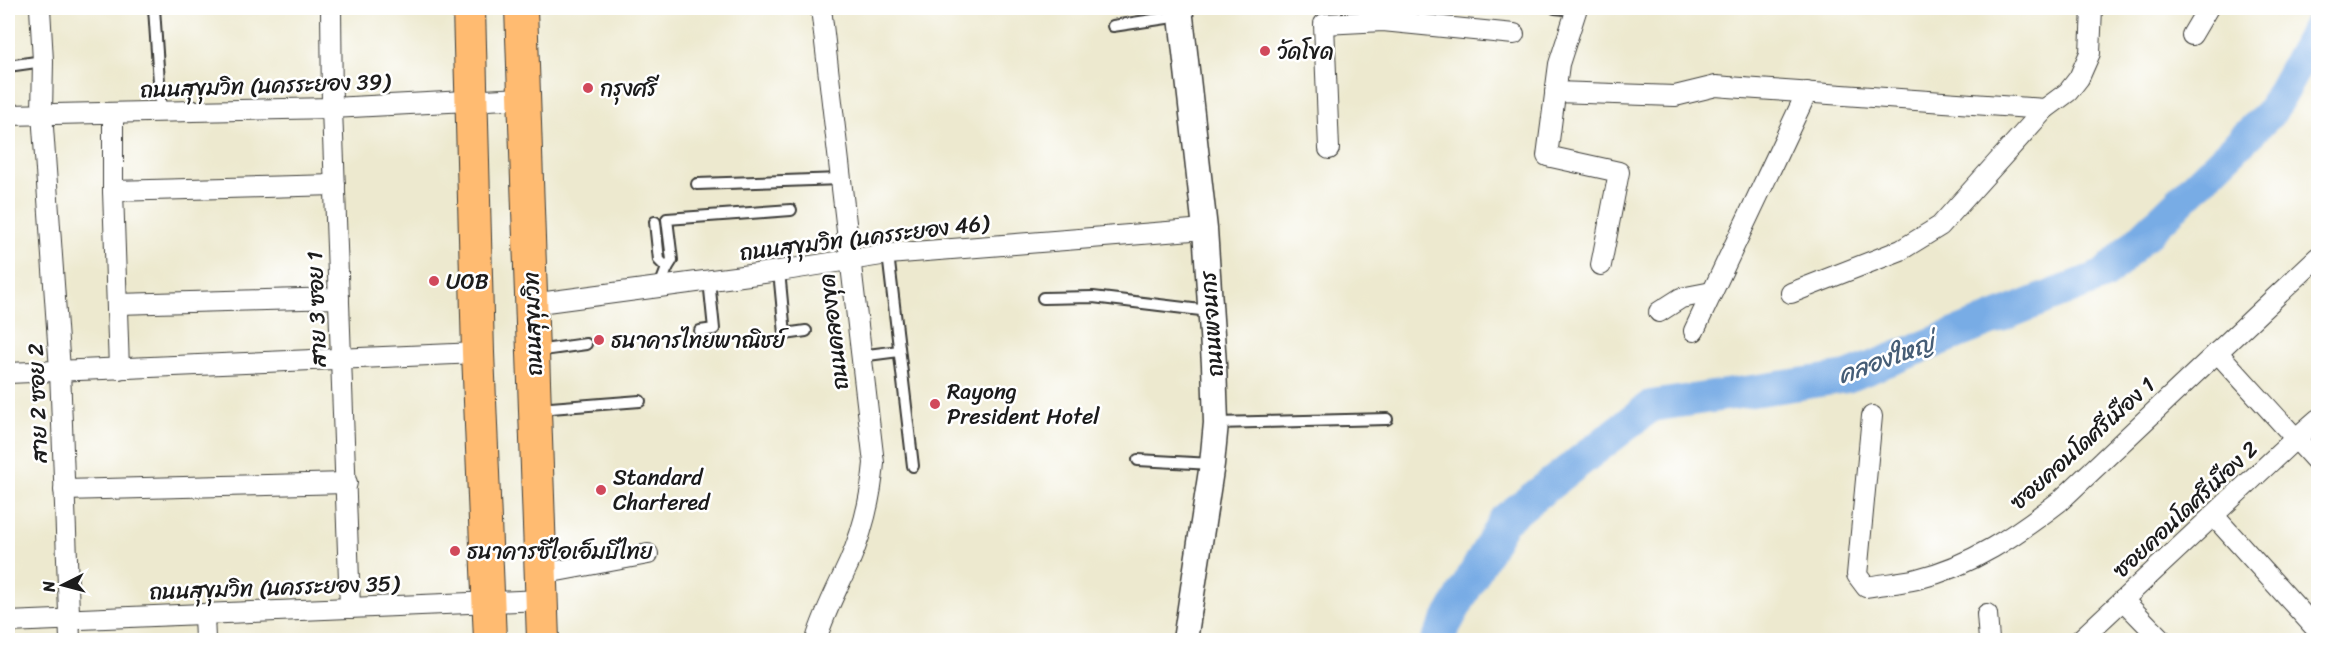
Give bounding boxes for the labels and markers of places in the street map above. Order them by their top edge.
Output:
place label: วัดโขด [1277,32,1334,71]
marker: วัดโขด [1258,44,1272,58]
place label: กรุงศรี [600,69,660,108]
marker: กรุงศรี [581,81,595,95]
place label: UOB [446,262,489,301]
marker: UOB [427,274,441,288]
place label: ธนาคารไทยพาณิชย์ [611,321,789,360]
marker: ธนาคารไทยพาณิชย์ [592,333,606,347]
place label: Rayong President Hotel [947,372,1100,436]
marker: Rayong President Hotel [928,397,942,411]
place label: Standard Chartered [613,458,711,522]
marker: Standard Chartered [594,483,608,497]
place label: ธนาคารซีไอเอ็มบีไทย [467,532,653,571]
marker: ธนาคารซีไอเอ็มบีไทย [448,544,462,558]

